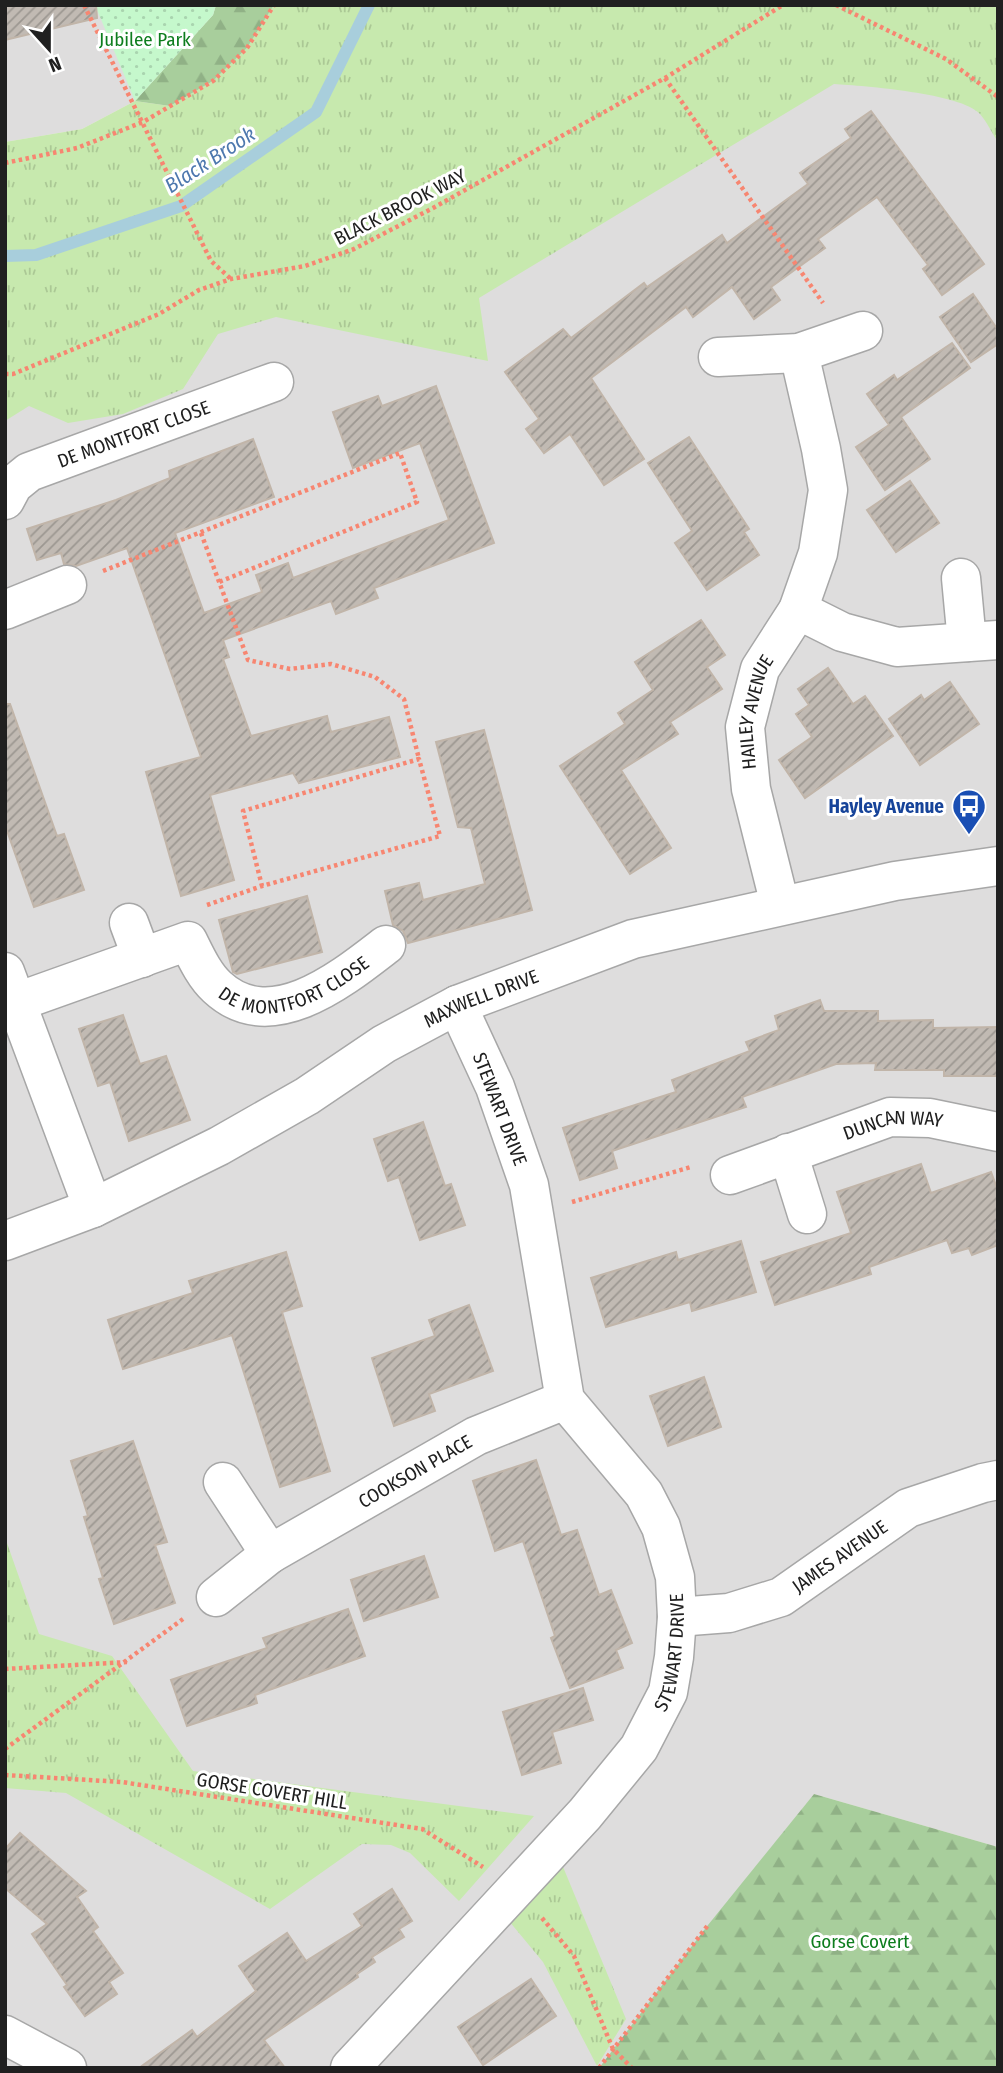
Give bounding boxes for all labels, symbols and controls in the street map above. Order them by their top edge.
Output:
north arrow [14,14,84,84]
park label: Jubilee Park [99,28,191,51]
text: N [45,52,64,77]
water label: Black Brook [160,121,260,199]
street label: BLACK BROOK WAY [330,164,470,250]
street label: DE MONTFORT CLOSE [54,395,213,472]
street label: HAILEY AVENUE [733,650,778,771]
bus stop icon: Hayley Avenue [950,787,988,836]
place label: Hayley Avenue [829,795,944,818]
street label: DE MONTFORT CLOSE [214,951,373,1018]
street label: MAXWELL DRIVE [419,964,541,1032]
street label: STEWART DRIVE [468,1049,532,1169]
street label: DUNCAN WAY [840,1105,945,1145]
street label: COOKSON PLACE [354,1429,476,1513]
street label: JAMES AVENUE [787,1515,892,1597]
street label: STEWART DRIVE [649,1593,688,1715]
street label: GORSE COVERT HILL [195,1768,349,1814]
park label: Gorse Covert [810,1930,910,1953]

